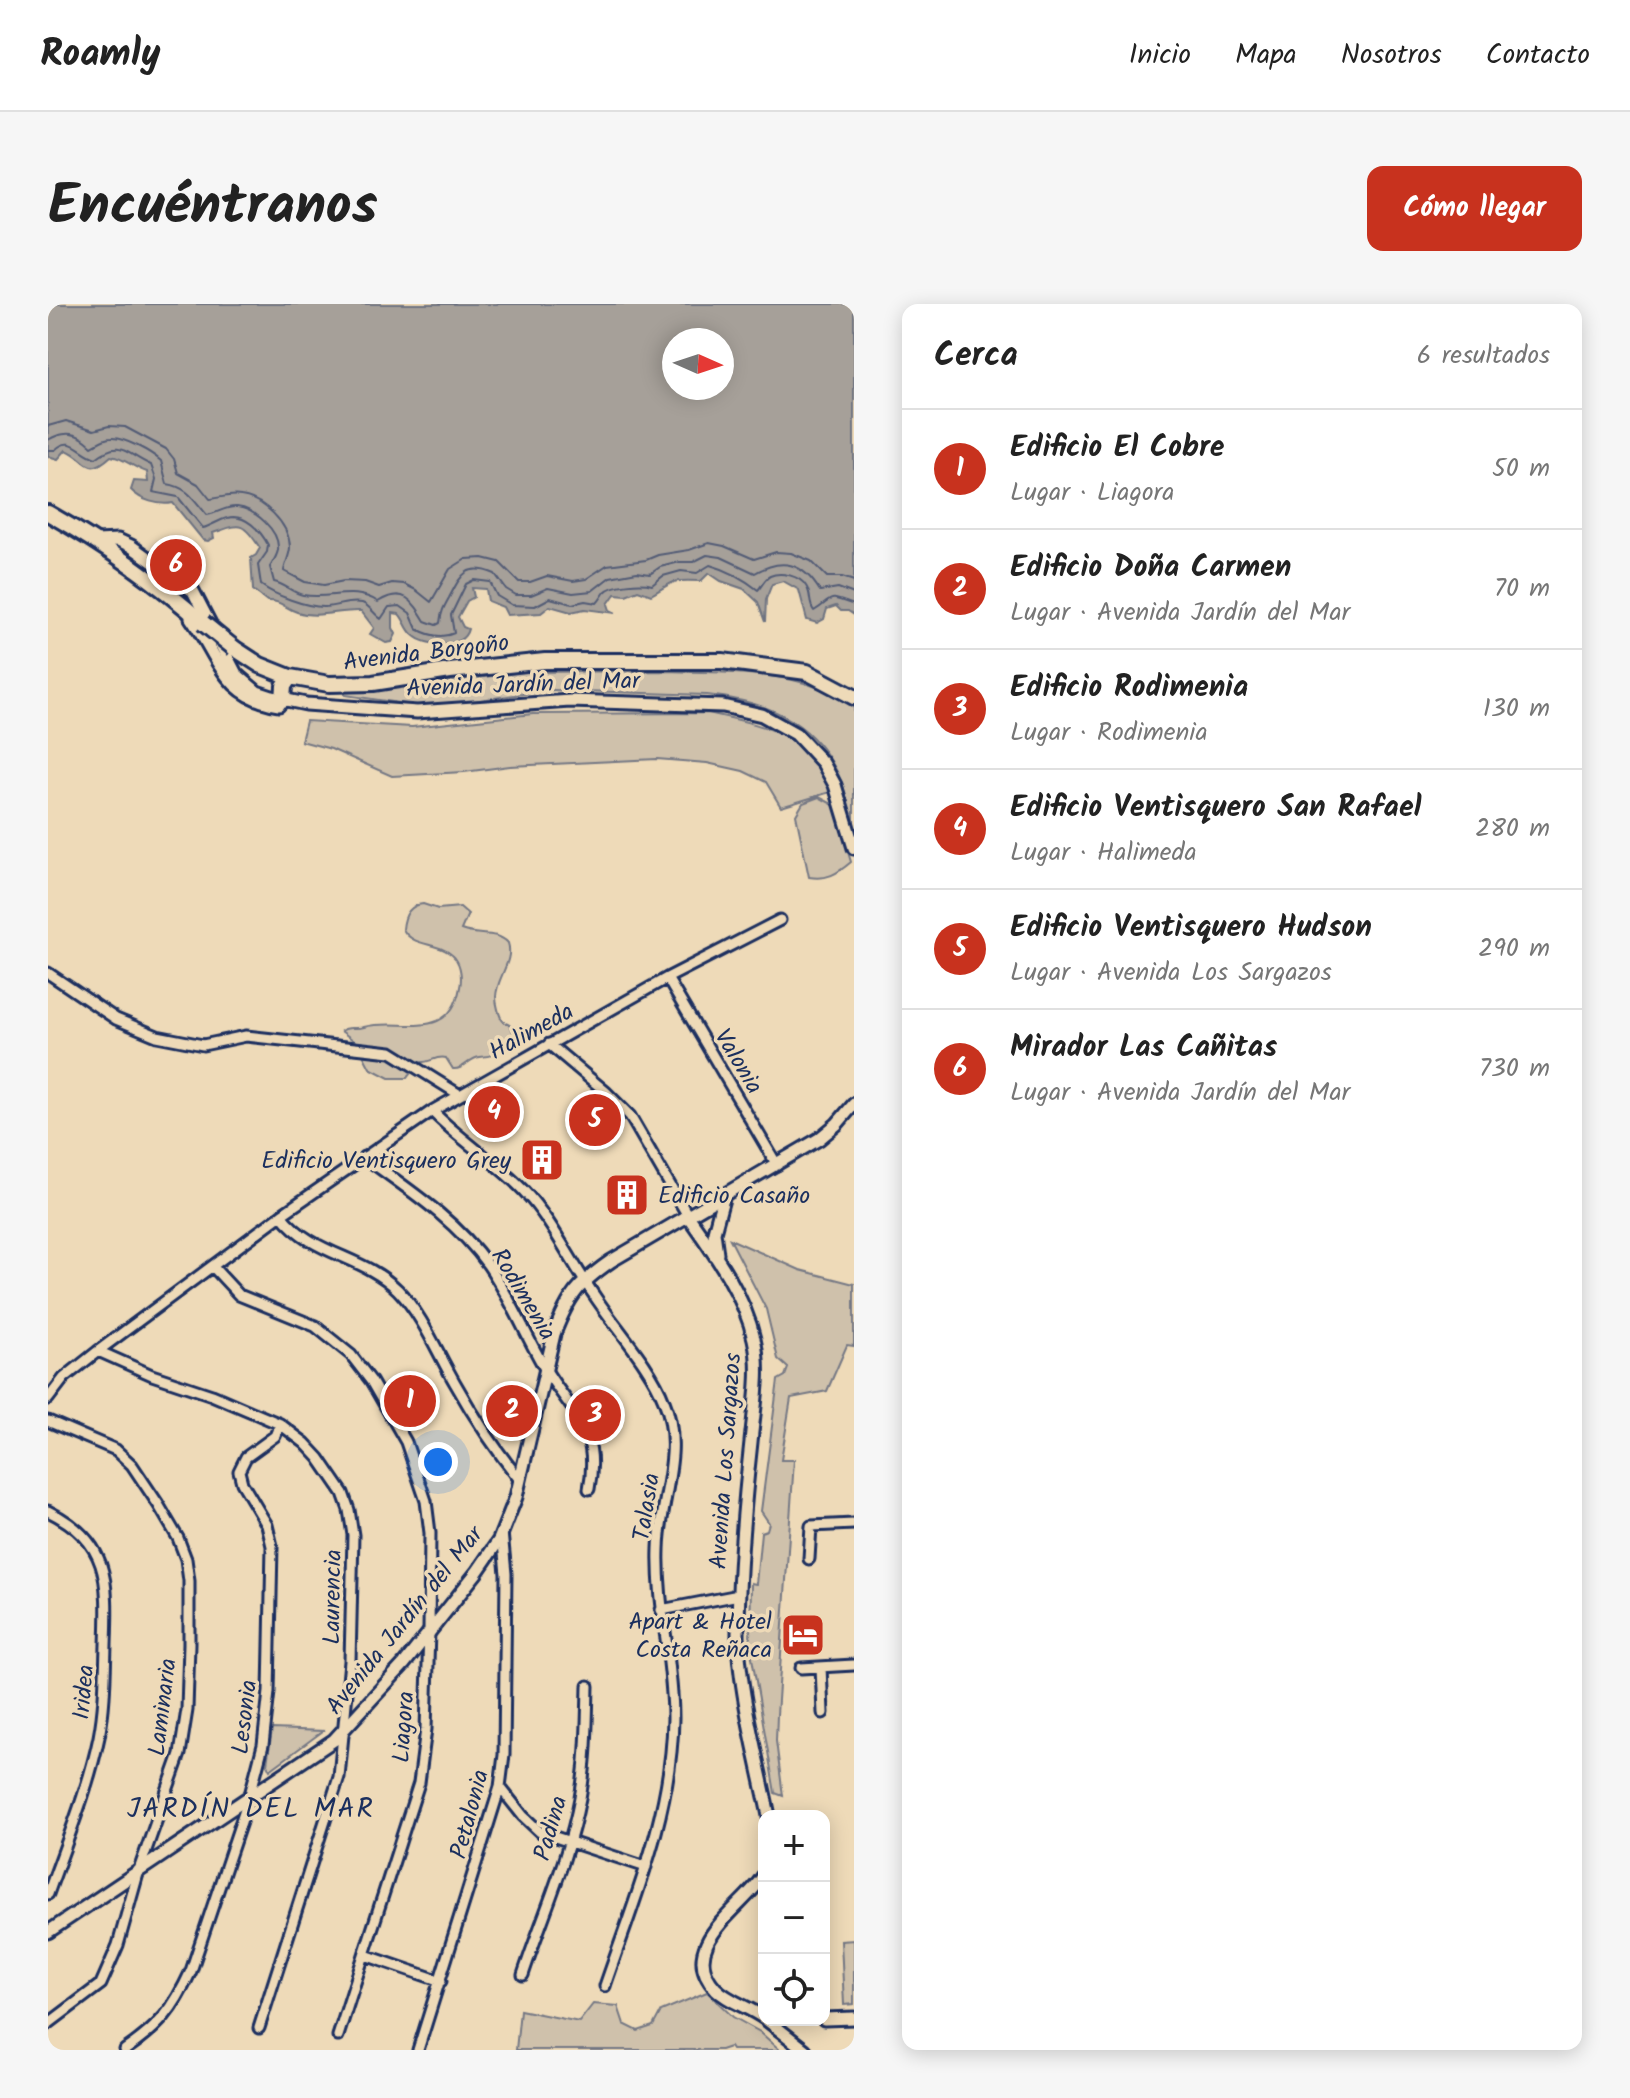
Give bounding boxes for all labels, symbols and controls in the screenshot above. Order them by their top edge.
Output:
text: Roamly [40,25,161,85]
text: Inicio [1129,33,1191,78]
text: Mapa [1235,33,1297,78]
text: Nosotros [1341,33,1442,78]
text: Contacto [1486,33,1590,78]
text: Encuéntranos [48,163,378,253]
button: Cómo llegar [1367,166,1582,251]
north arrow [662,328,734,400]
text: Cerca [934,329,1018,383]
text: 6 resultados [1417,335,1550,377]
text: Edificio El Cobre [1010,424,1225,472]
text: 1 [956,448,964,490]
text: 50 m [1492,448,1550,490]
text: Lugar · Liagora [1010,472,1174,514]
pin: 6 [150,535,202,595]
text: Edificio Doña Carmen [1010,544,1291,592]
text: 2 [952,568,968,610]
text: 70 m [1494,568,1550,610]
text: Lugar · Avenida Jardín del Mar [1010,592,1350,634]
street label: Avenida Borgoño [341,624,512,683]
street label: Avenida Jardín del Mar [406,662,643,709]
text: Edificio Rodimenia [1010,664,1248,712]
text: 3 [953,688,967,730]
text: 130 m [1483,688,1550,730]
text: Lugar · Rodimenia [1010,712,1208,754]
text: Edificio Ventisquero San Rafael [1010,784,1422,832]
text: 4 [953,808,967,850]
text: 280 m [1475,808,1550,850]
text: Lugar · Halimeda [1010,832,1197,874]
text: Edificio Ventisquero Hudson [1010,904,1372,952]
text: 5 [953,928,967,970]
text: 290 m [1478,928,1550,970]
text: Lugar · Avenida Los Sargazos [1010,952,1332,994]
street label: Halimeda [482,993,581,1072]
street label: Valonia [703,1021,773,1102]
text: Mirador Las Cañitas [1010,1024,1277,1072]
text: 6 [953,1048,967,1090]
text: 730 m [1479,1048,1550,1090]
text: Lugar · Avenida Jardín del Mar [1010,1072,1350,1114]
pin: 4 [468,1082,520,1142]
pin: 5 [569,1090,621,1150]
building icon: Edificio Ventisquero Grey [518,1136,566,1184]
place label: Edificio Ventisquero Grey [261,1142,512,1181]
building icon: Edificio Casaño [603,1171,651,1219]
place label: Edificio Casaño [658,1177,810,1216]
street label: Rodimenia [480,1241,566,1349]
street label: Avenida Los Sargazos [699,1352,754,1571]
pin: 1 [384,1371,436,1431]
pin: 2 [486,1381,538,1441]
pin: 3 [569,1385,621,1445]
your location [418,1442,458,1482]
street label: Talasia [623,1470,672,1544]
street label: Avenida Jardín del Mar [316,1516,495,1724]
street label: Laurencia [313,1549,354,1645]
place label: Apart & Hotel Costa Reñaca [628,1603,772,1670]
hotel icon: Apart & Hotel Costa Reñaca [779,1611,827,1659]
street label: Laminaria [138,1656,189,1758]
street label: Iridea [63,1663,106,1721]
street label: Lesonia [222,1678,269,1757]
street label: Liagora [383,1690,426,1764]
street label: Petalonia [440,1765,501,1863]
district label: JARDÍN DEL MAR [127,1787,375,1832]
street label: Padina [524,1791,579,1866]
map controls [758,1810,830,2026]
button: + [758,1810,830,1882]
button: − [758,1882,830,1954]
button: locate [758,1954,830,2026]

